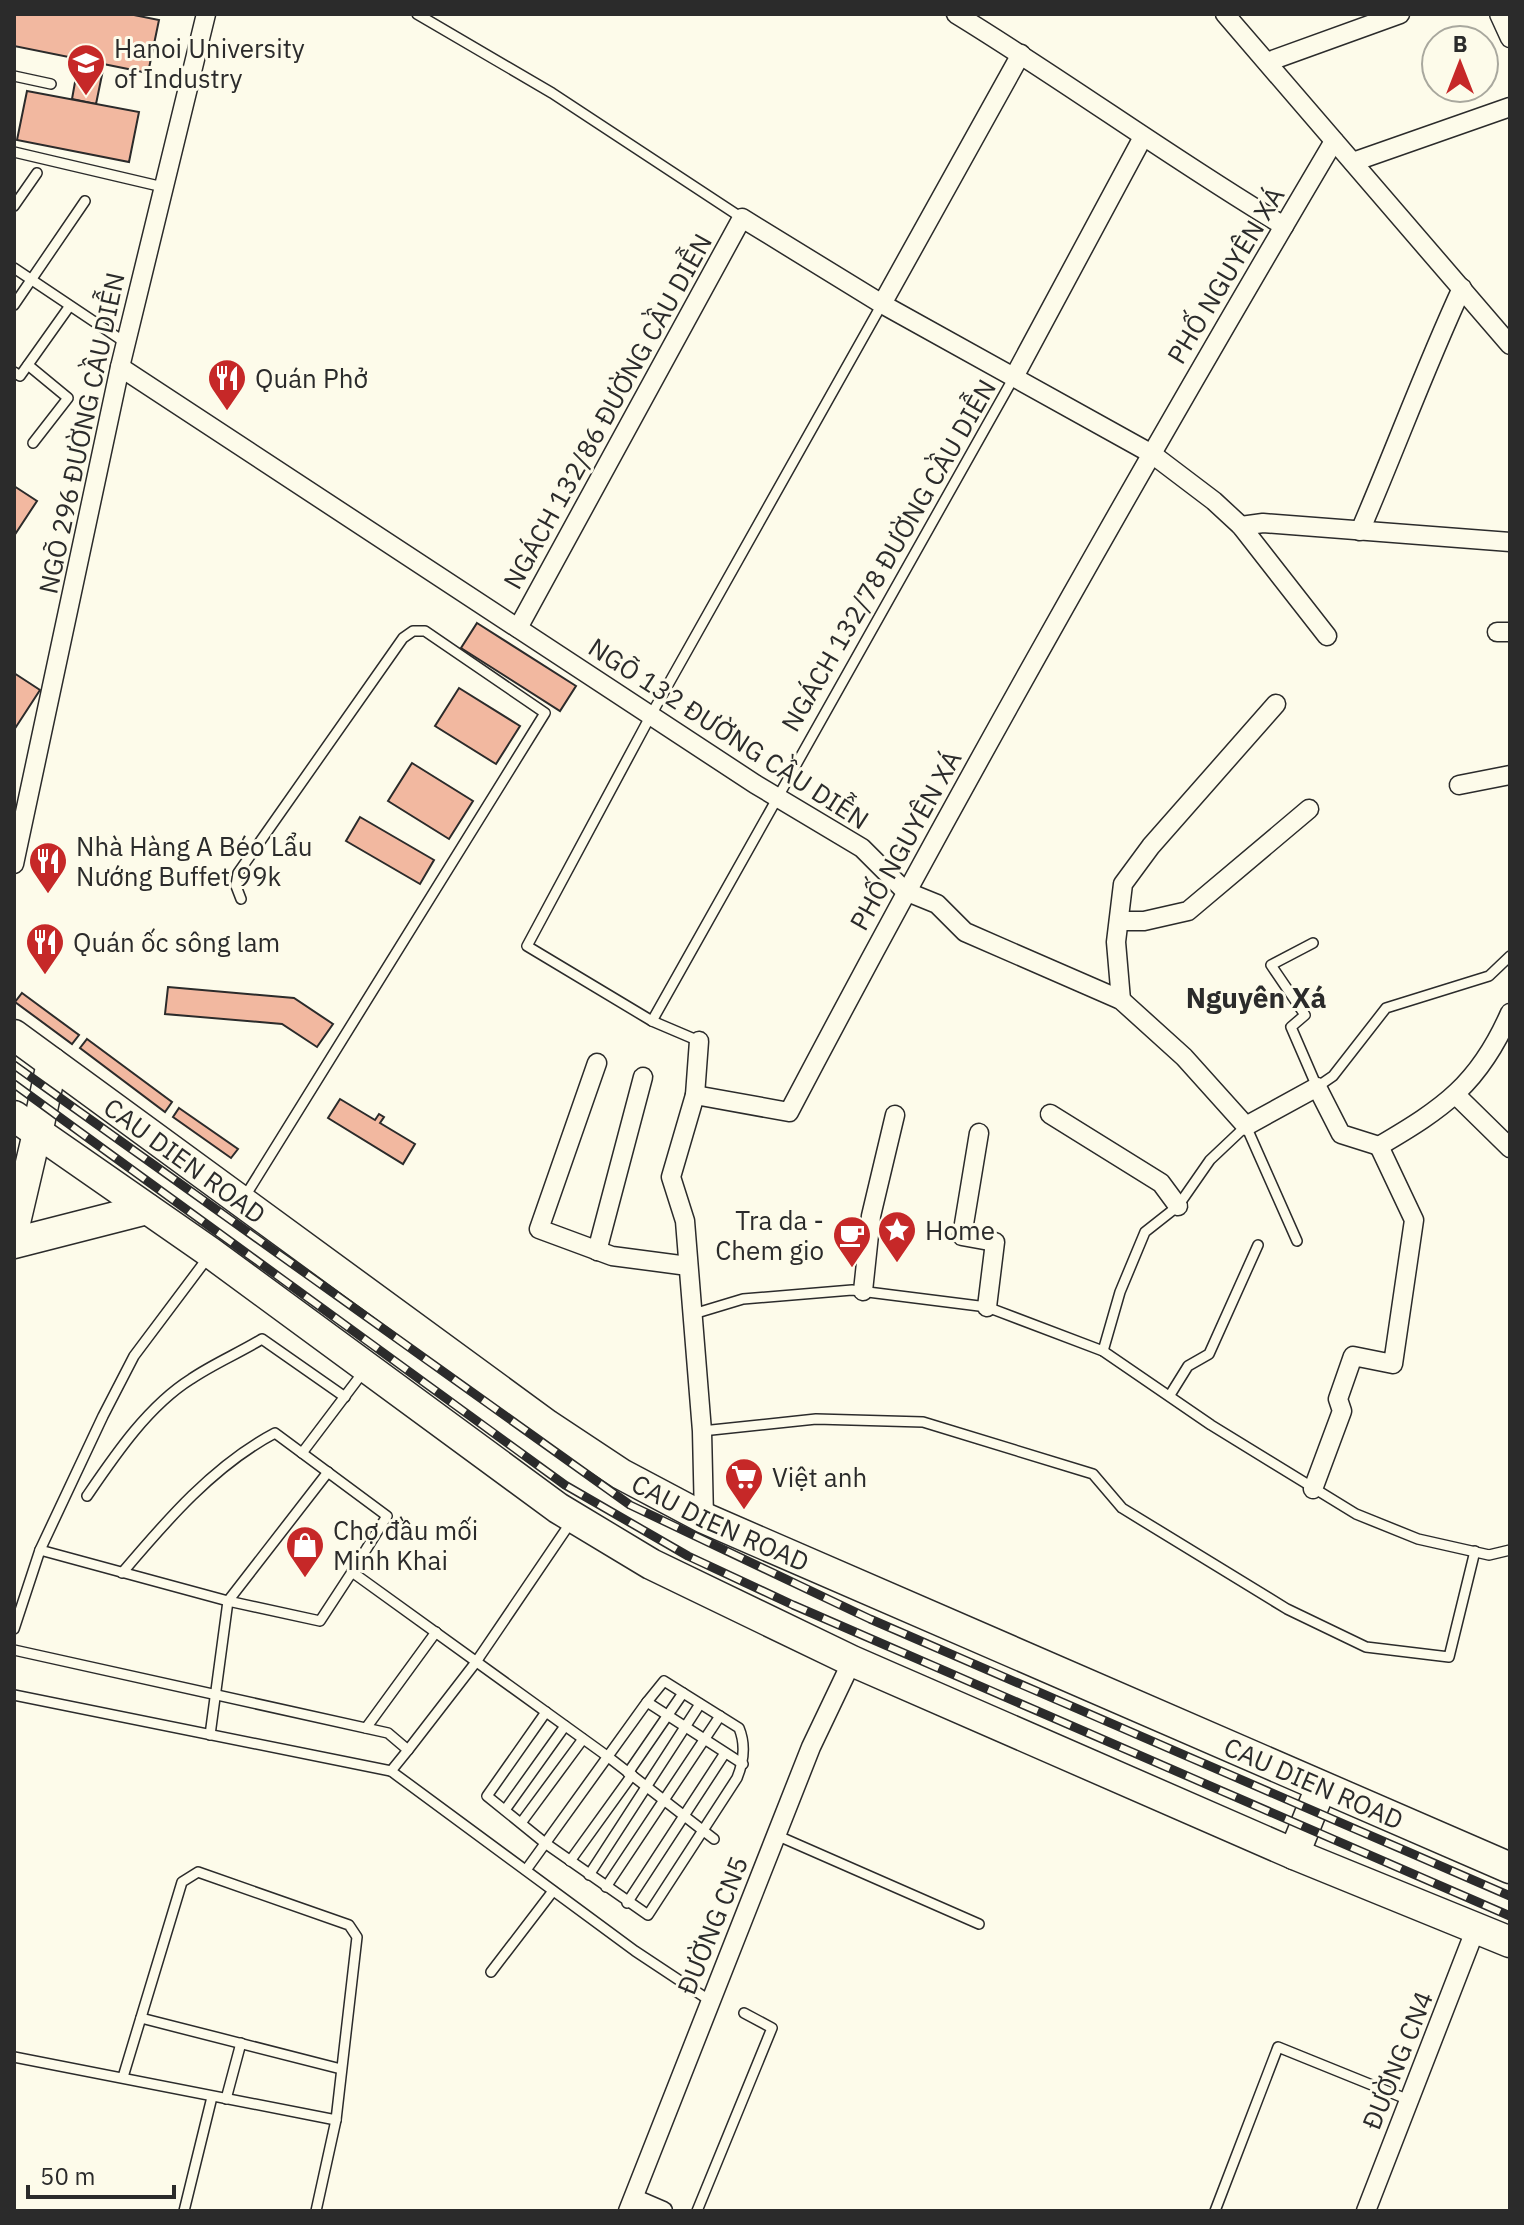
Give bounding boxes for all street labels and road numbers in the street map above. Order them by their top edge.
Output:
street label: PHỐ NGUYÊN XÁ [1157,179,1291,370]
street label: NGÁCH 132/86 ĐƯỜNG CẦU DIỄN [493,226,719,595]
street label: NGÕ 296 ĐƯỜNG CẦU DIỄN [28,269,132,597]
street label: NGÁCH 132/78 ĐƯỜNG CẦU DIỄN [771,372,1003,737]
street label: NGÕ 132 ĐƯỜNG CẦU DIỄN [582,628,877,837]
street label: PHỐ NGUYÊN XÁ [840,743,969,936]
street label: CAU DIEN ROAD [97,1090,273,1231]
street label: CAU DIEN ROAD [626,1466,814,1579]
street label: CAU DIEN ROAD [1219,1729,1409,1837]
street label: ĐƯỜNG CN5 [669,1851,755,1999]
street label: ĐƯỜNG CN4 [1354,1986,1440,2134]

